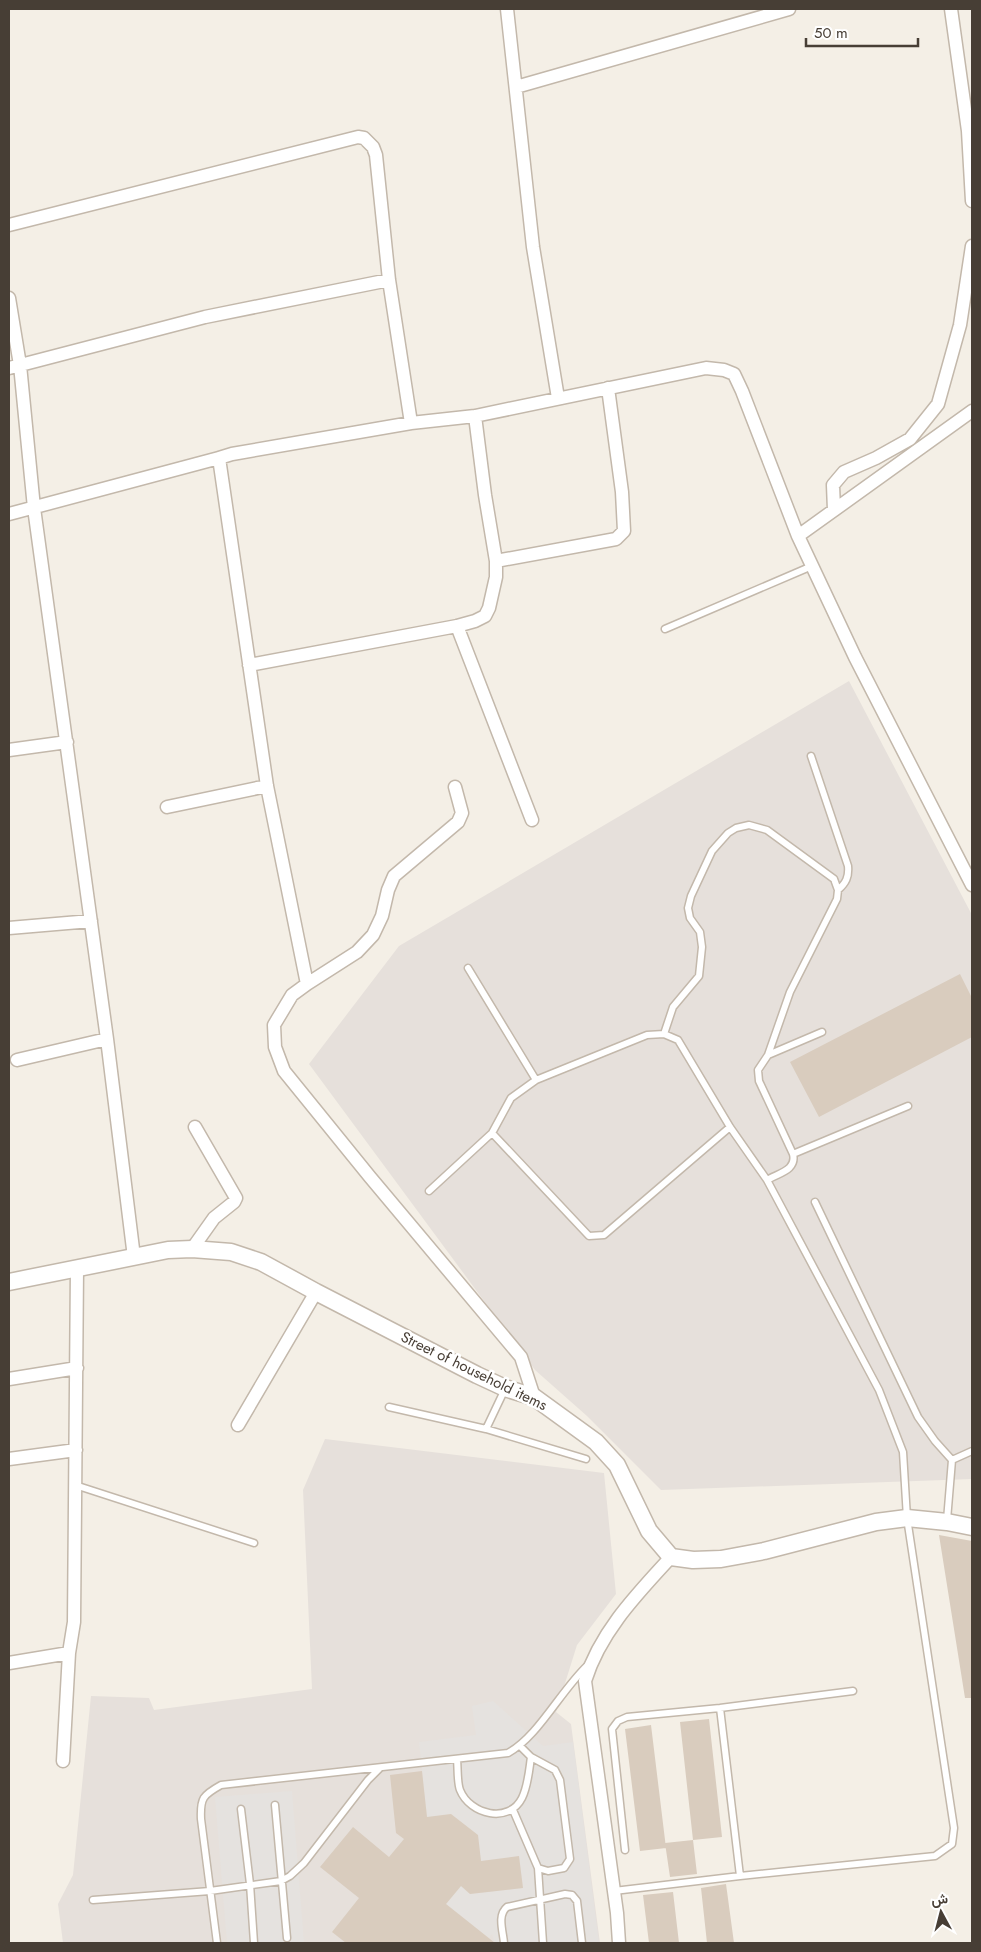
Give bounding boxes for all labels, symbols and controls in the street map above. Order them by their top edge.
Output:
scale bar [806,15,918,47]
text: 50 m [814,22,848,44]
street label: Street of household items [397,1326,551,1416]
north arrow [916,1887,966,1937]
text: ش [930,1888,949,1910]

